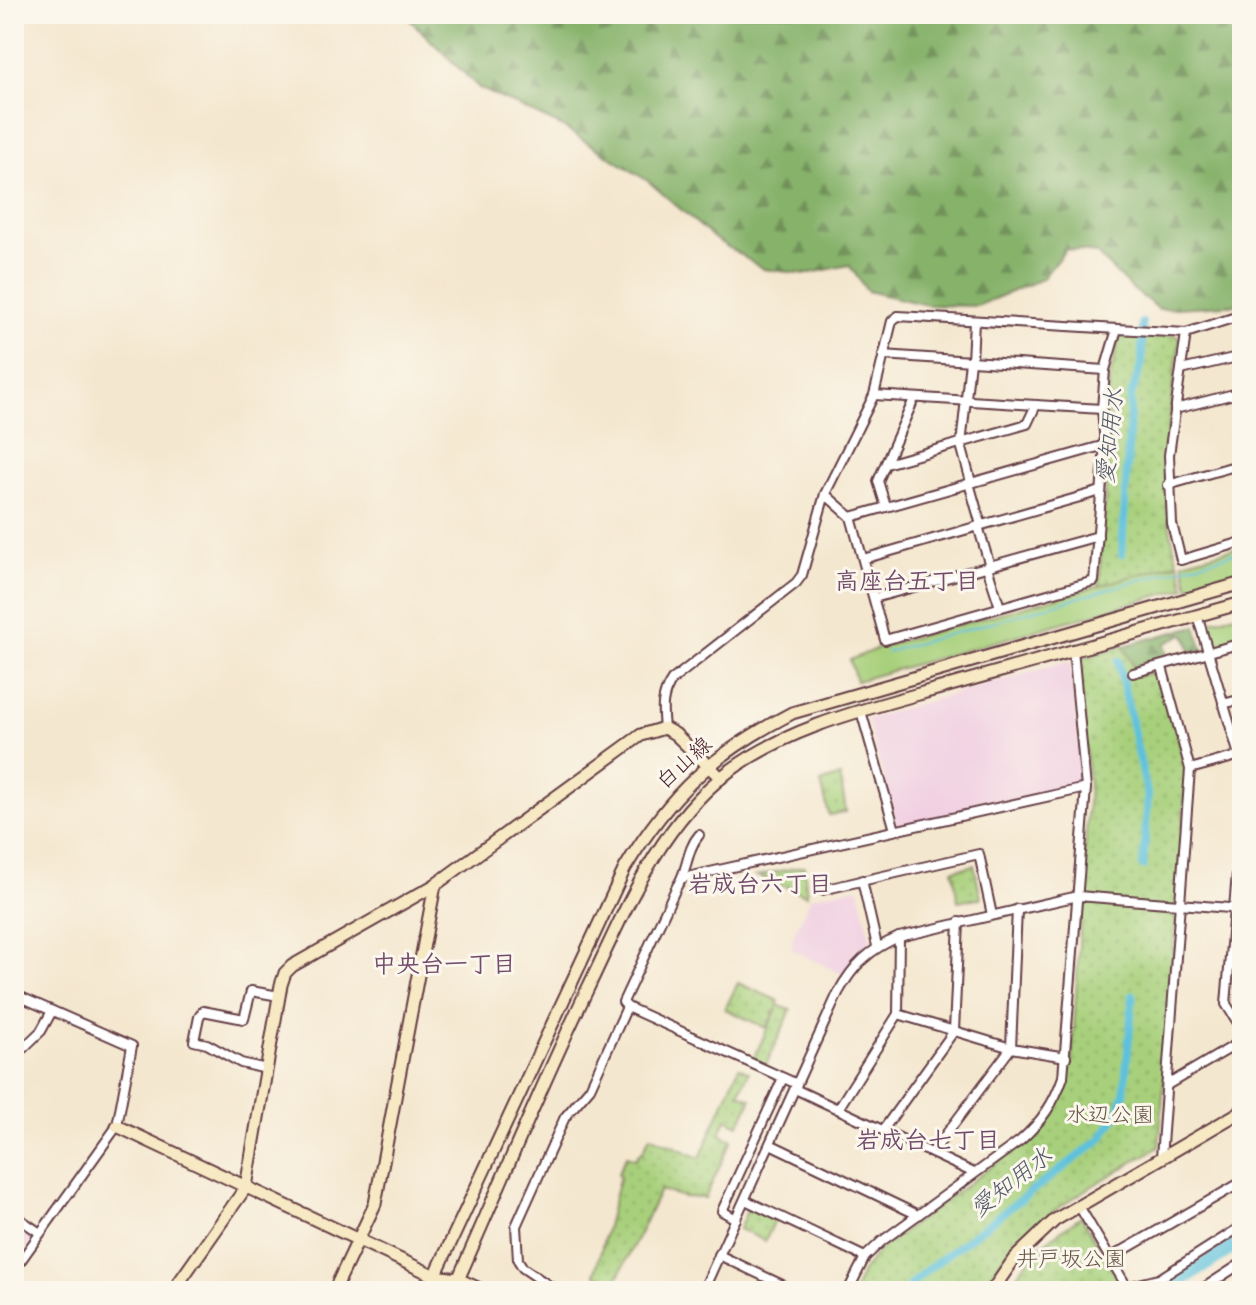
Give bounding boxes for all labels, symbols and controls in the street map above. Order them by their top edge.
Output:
water label: 愛知用水 [1087,386,1135,486]
district label: 高座台五丁目 [835,563,979,602]
street label: 白山線 [649,729,721,799]
district label: 岩成台六丁目 [688,866,832,905]
district label: 中央台一丁目 [372,946,516,985]
park label: 水辺公園 [1066,1099,1154,1134]
district label: 岩成台七丁目 [856,1122,1000,1161]
water label: 愛知用水 [962,1138,1062,1228]
park label: 井戸坂公園 [1016,1243,1126,1278]

